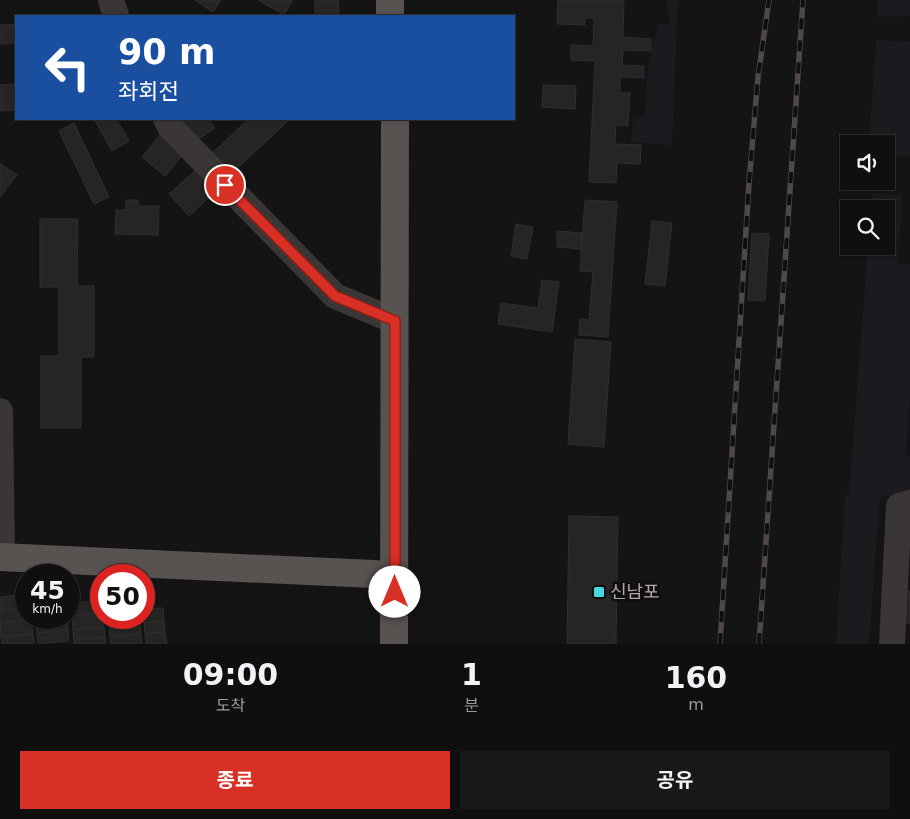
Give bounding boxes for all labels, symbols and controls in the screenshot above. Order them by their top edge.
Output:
text: 90 m [118,32,215,72]
icon: left [35,35,100,100]
text: 좌회전 [118,79,179,104]
map controls [840,135,895,255]
button: sound [840,135,895,190]
pin [204,164,246,206]
icon: arrive [211,171,239,199]
button: search [840,200,895,255]
speed limit sign: 50 [90,564,155,629]
position arrow [368,565,420,617]
text: 45 [30,576,65,605]
place label: 신남포 [610,581,660,602]
marker: 신남포 [592,585,606,599]
text: km/h [32,602,63,616]
text: 09:00 [183,657,278,692]
text: 1 [461,657,482,692]
text: 160 [665,660,727,695]
text: m [688,695,704,714]
text: 도착 [216,696,245,715]
text: 분 [464,696,479,715]
button: 종료 [20,751,450,809]
button: 공유 [460,751,890,809]

